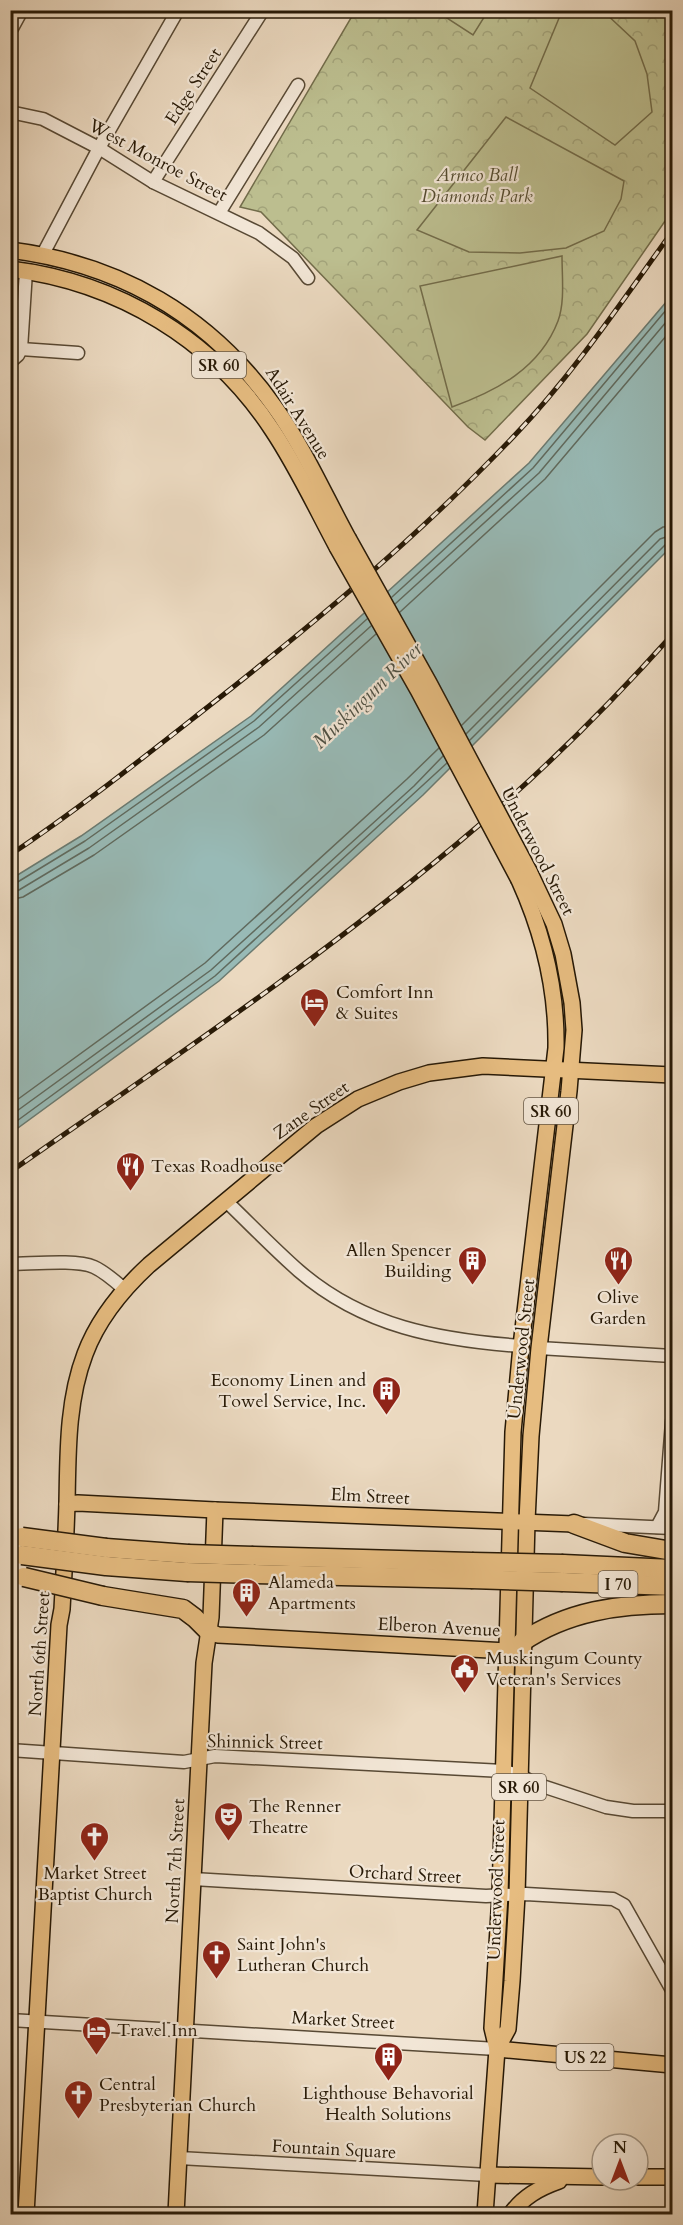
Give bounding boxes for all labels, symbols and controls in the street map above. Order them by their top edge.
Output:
street label: Edge Street [159,43,228,130]
street label: West Monroe Street [83,113,232,208]
park label: Armco Ball Diamonds Park [421,163,533,209]
road number: SR 60 [192,352,246,378]
street label: Adair Avenue [259,362,336,464]
water label: Muskingum River [306,635,429,755]
street label: Underwood Street [494,783,581,920]
place label: Comfort Inn & Suites [336,980,434,1026]
hotel icon: Comfort Inn & Suites [299,986,331,1028]
street label: Zane Street [268,1075,354,1146]
road number: SR 60 [524,1098,578,1124]
restaurant icon: Texas Roadhouse [114,1150,146,1192]
place label: Texas Roadhouse [151,1154,283,1179]
place label: Allen Spencer Building [346,1238,452,1284]
building icon: Allen Spencer Building [456,1244,488,1286]
restaurant icon: Olive Garden [602,1244,634,1286]
street label: Underwood Street [502,1277,541,1420]
place label: Olive Garden [590,1285,647,1331]
place label: Economy Linen and Towel Service, Inc. [210,1368,366,1414]
building icon: Economy Linen and Towel Service, Inc. [371,1374,403,1416]
street label: Elm Street [330,1482,410,1511]
place label: Alameda Apartments [268,1570,356,1616]
road number: I 70 [598,1571,638,1597]
building icon: Alameda Apartments [231,1576,263,1618]
street label: North 6th Street [23,1591,56,1717]
street label: Elberon Avenue [377,1612,501,1643]
place label: Muskingum County Veteran's Services [486,1646,643,1692]
public building icon: Muskingum County Veteran's Services [449,1652,481,1694]
street label: Shinnick Street [207,1729,323,1756]
road number: SR 60 [492,1774,546,1800]
place label: The Renner Theatre [249,1794,341,1840]
street label: North 7th Street [160,1798,191,1924]
theatre icon: The Renner Theatre [212,1800,244,1842]
street label: Underwood Street [482,1819,511,1961]
church icon: Market Street Baptist Church [79,1820,111,1862]
street label: Orchard Street [348,1859,462,1890]
place label: Market Street Baptist Church [37,1861,153,1907]
place label: Saint John's Lutheran Church [237,1932,369,1978]
church icon: Saint John's Lutheran Church [200,1938,232,1980]
street label: Market Street [291,2005,395,2036]
hotel icon: Travel Inn [80,2014,112,2056]
place label: Travel Inn [117,2018,199,2043]
building icon: Lighthouse Behavorial Health Solutions [372,2040,404,2082]
road number: US 22 [556,2044,614,2070]
place label: Central Presbyterian Church [99,2072,256,2118]
church icon: Central Presbyterian Church [62,2078,94,2120]
place label: Lighthouse Behavorial Health Solutions [302,2081,474,2127]
north arrow [590,2132,650,2192]
street label: Fountain Square [271,2134,397,2165]
text: N [613,2137,627,2159]

